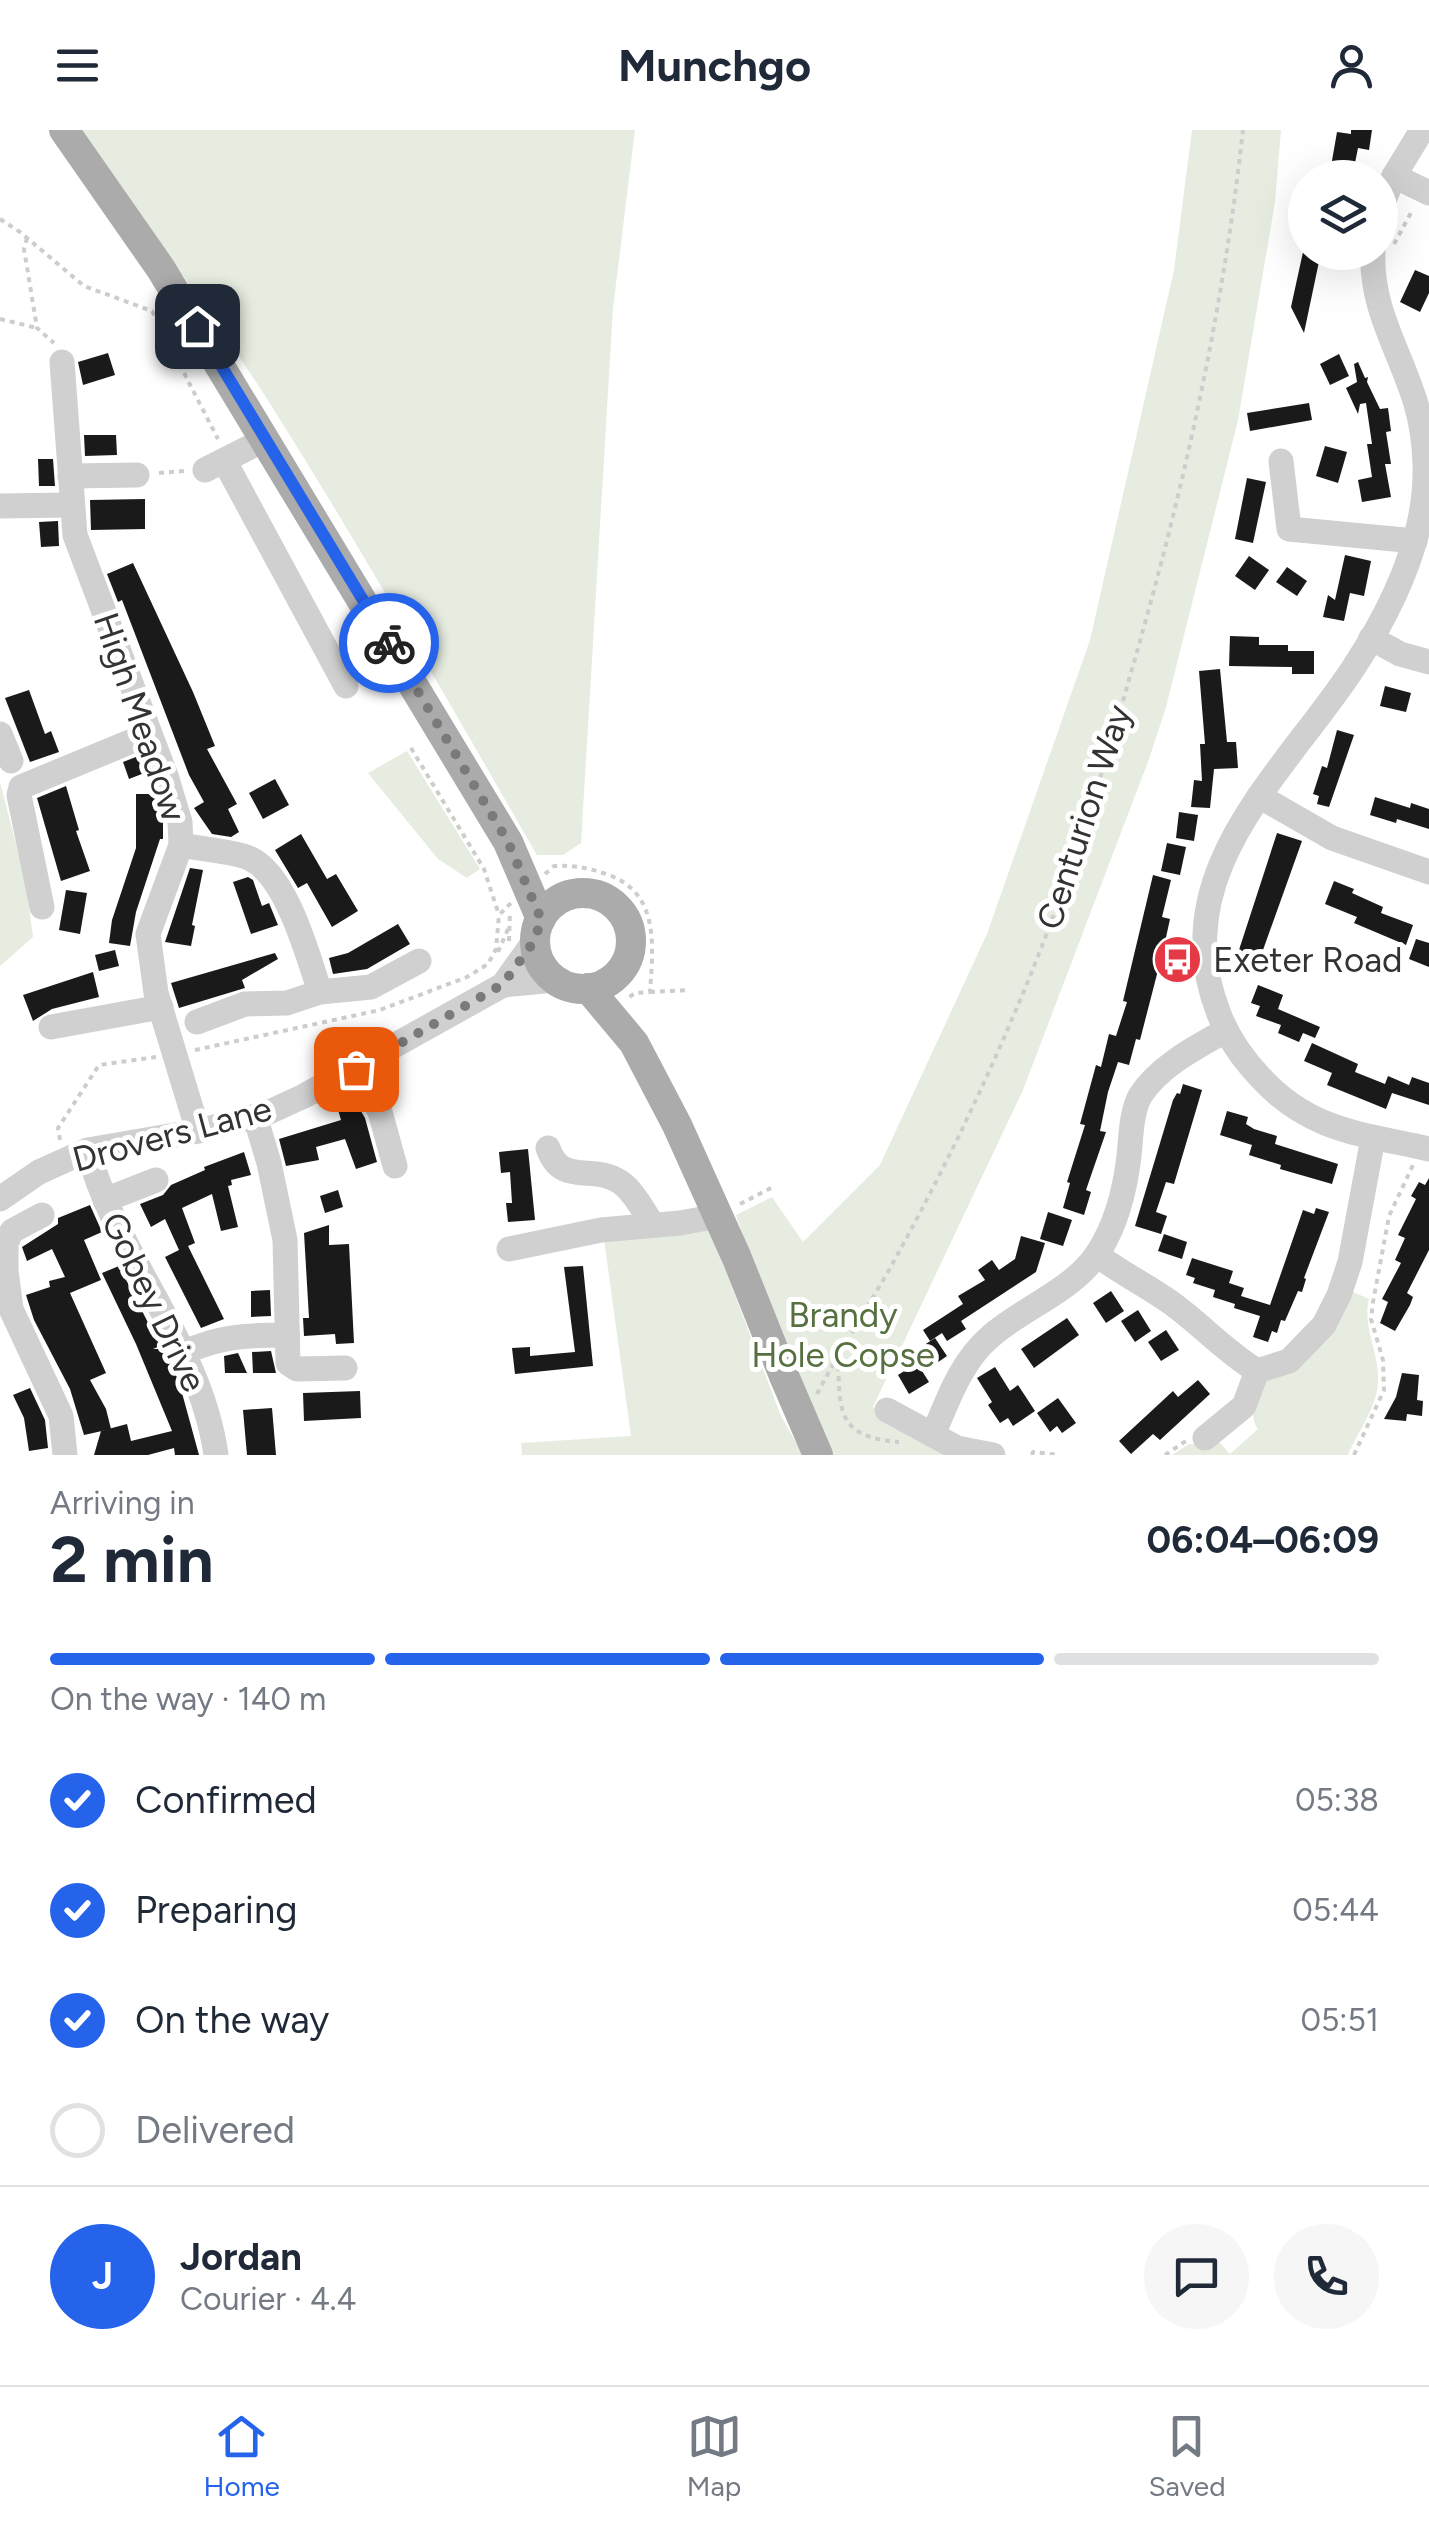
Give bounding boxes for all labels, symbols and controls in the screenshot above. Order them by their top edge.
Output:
icon: menu [50,38,105,93]
text: Munchgo [618,38,811,92]
icon: person [1324,38,1379,93]
map controls [1288,160,1398,270]
button: layers [1288,160,1398,270]
pin [155,284,240,369]
icon: home [170,299,225,354]
courier [339,593,439,693]
street label: High Meadow [85,607,195,827]
icon: bike [362,616,417,671]
street label: Centurion Way [1028,699,1140,934]
bus stop icon: Exeter Road [1152,934,1204,986]
place label: Exeter Road [1213,939,1403,981]
pin [314,1027,399,1112]
icon: bag [329,1042,384,1097]
street label: Drovers Lane [68,1087,276,1181]
street label: Gobey Drive [93,1206,215,1398]
park label: Brandy Hole Copse [751,1294,935,1376]
text: Arriving in [50,1484,195,1522]
text: 06:04–06:09 [1147,1517,1379,1563]
text: 2 min [50,1520,214,1598]
text: On the way · 140 m [50,1680,326,1718]
icon: check [50,1773,105,1828]
text: Confirmed [135,1777,317,1823]
text: 05:38 [1295,1781,1379,1819]
icon: check [50,1883,105,1938]
text: Preparing [135,1887,297,1933]
text: 05:44 [1292,1891,1379,1929]
icon: check [50,1993,105,2048]
text: On the way [135,1997,329,2043]
text: 05:51 [1300,2001,1379,2039]
text: Delivered [135,2107,295,2153]
button: chat [1144,2224,1249,2329]
button: phone [1274,2224,1379,2329]
text: Jordan [180,2234,302,2280]
text: J [92,2253,113,2299]
text: Courier · 4.4 [180,2280,356,2318]
tab: Home [203,2409,280,2503]
tab: Map [687,2409,742,2503]
tab: Saved [1148,2409,1226,2503]

